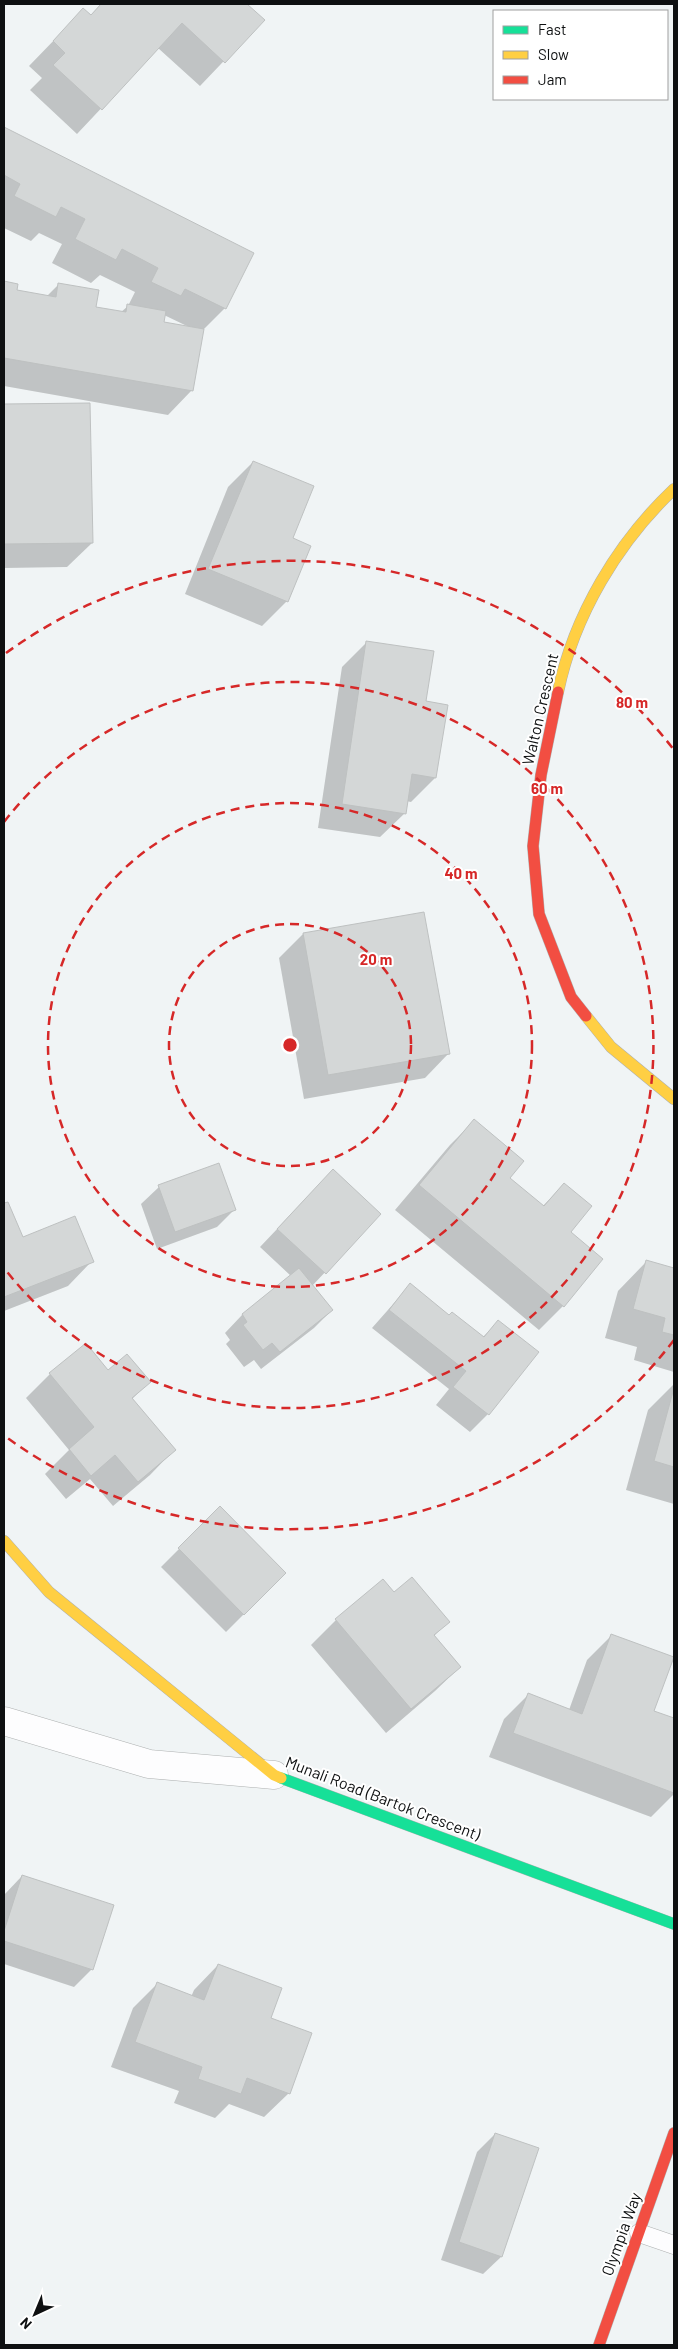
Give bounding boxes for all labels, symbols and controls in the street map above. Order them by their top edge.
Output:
legend [493,10,668,100]
text: Fast [538,20,566,38]
text: Slow [538,45,569,63]
text: Jam [538,70,567,88]
street label: Walton Crescent [517,651,562,767]
text: 80 m [616,693,648,711]
text: 60 m [531,779,563,797]
text: 40 m [444,864,478,882]
text: 20 m [360,950,392,968]
centre of rings [281,1036,299,1054]
street label: Munali Road (Bartok Crescent) [283,1752,484,1844]
street label: Olympia Way [597,2189,645,2278]
north arrow [10,2289,60,2339]
text: N [16,2314,35,2333]

